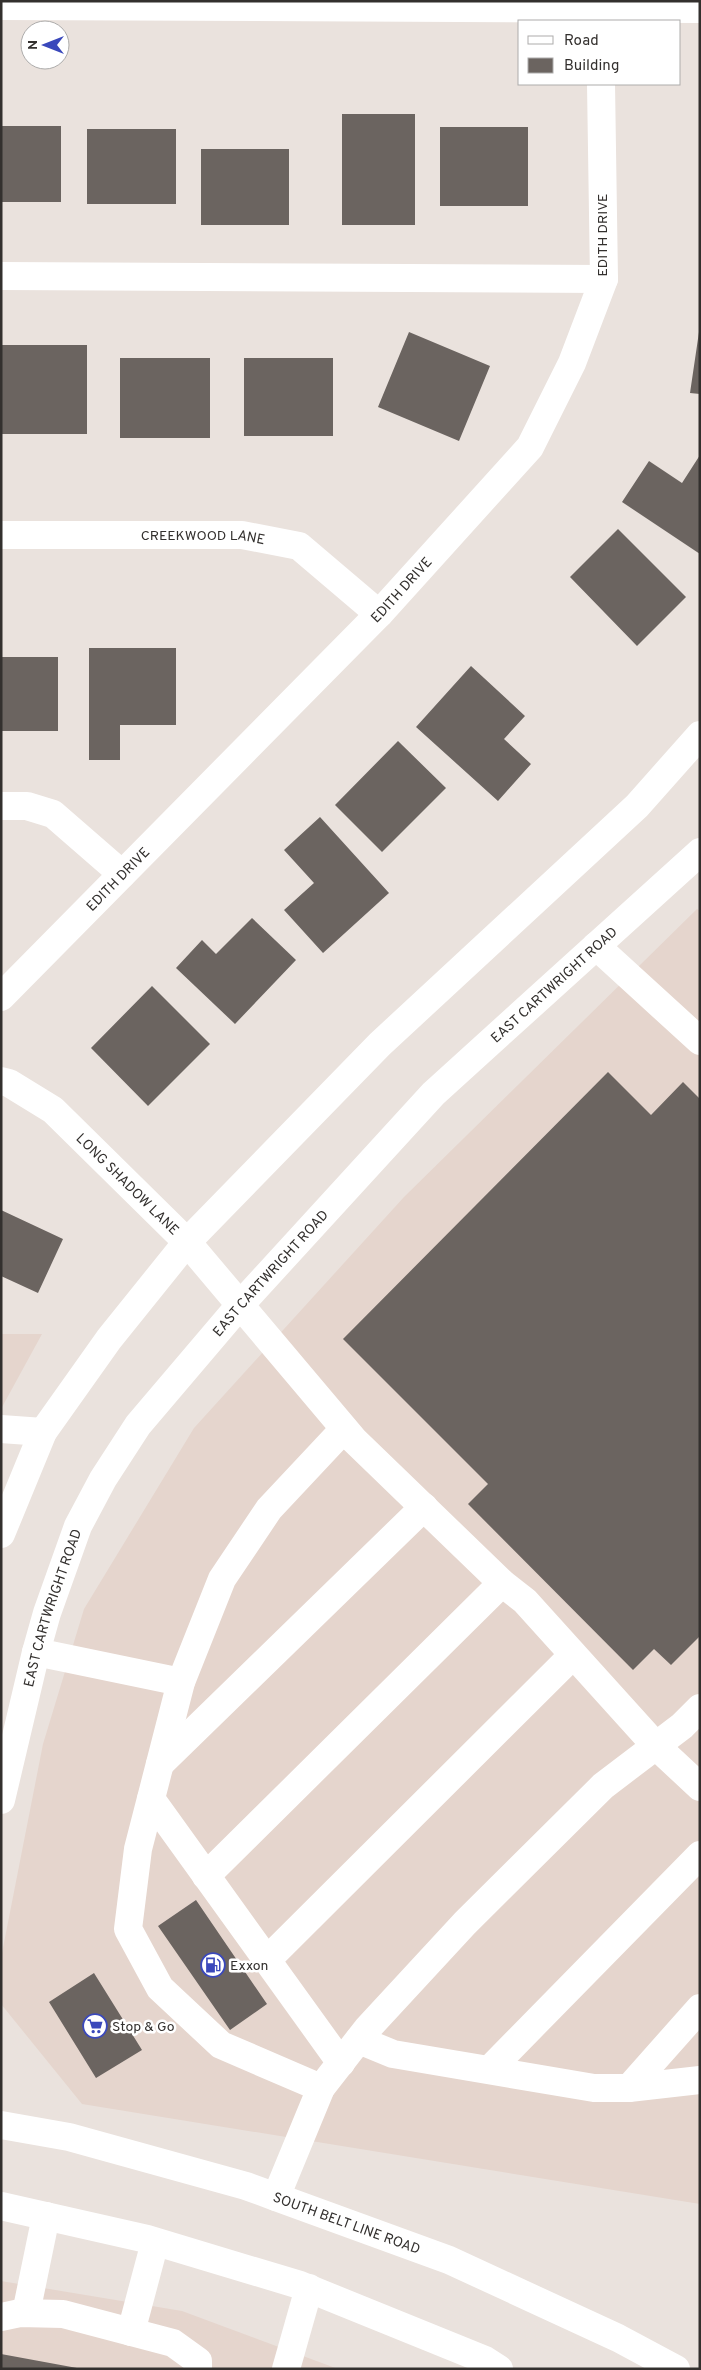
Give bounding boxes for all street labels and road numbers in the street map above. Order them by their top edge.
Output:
street label: EDITH DRIVE [595,194,612,276]
street label: CREEKWOOD LANE [141,527,266,549]
street label: EDITH DRIVE [368,554,436,627]
street label: EDITH DRIVE [83,844,154,915]
street label: EAST CARTWRIGHT ROAD [488,924,622,1047]
street label: LONG SHADOW LANE [72,1130,182,1239]
street label: EAST CARTWRIGHT ROAD [210,1207,333,1341]
street label: EAST CARTWRIGHT ROAD [21,1527,86,1689]
street label: SOUTH BELT LINE ROAD [270,2190,422,2259]

